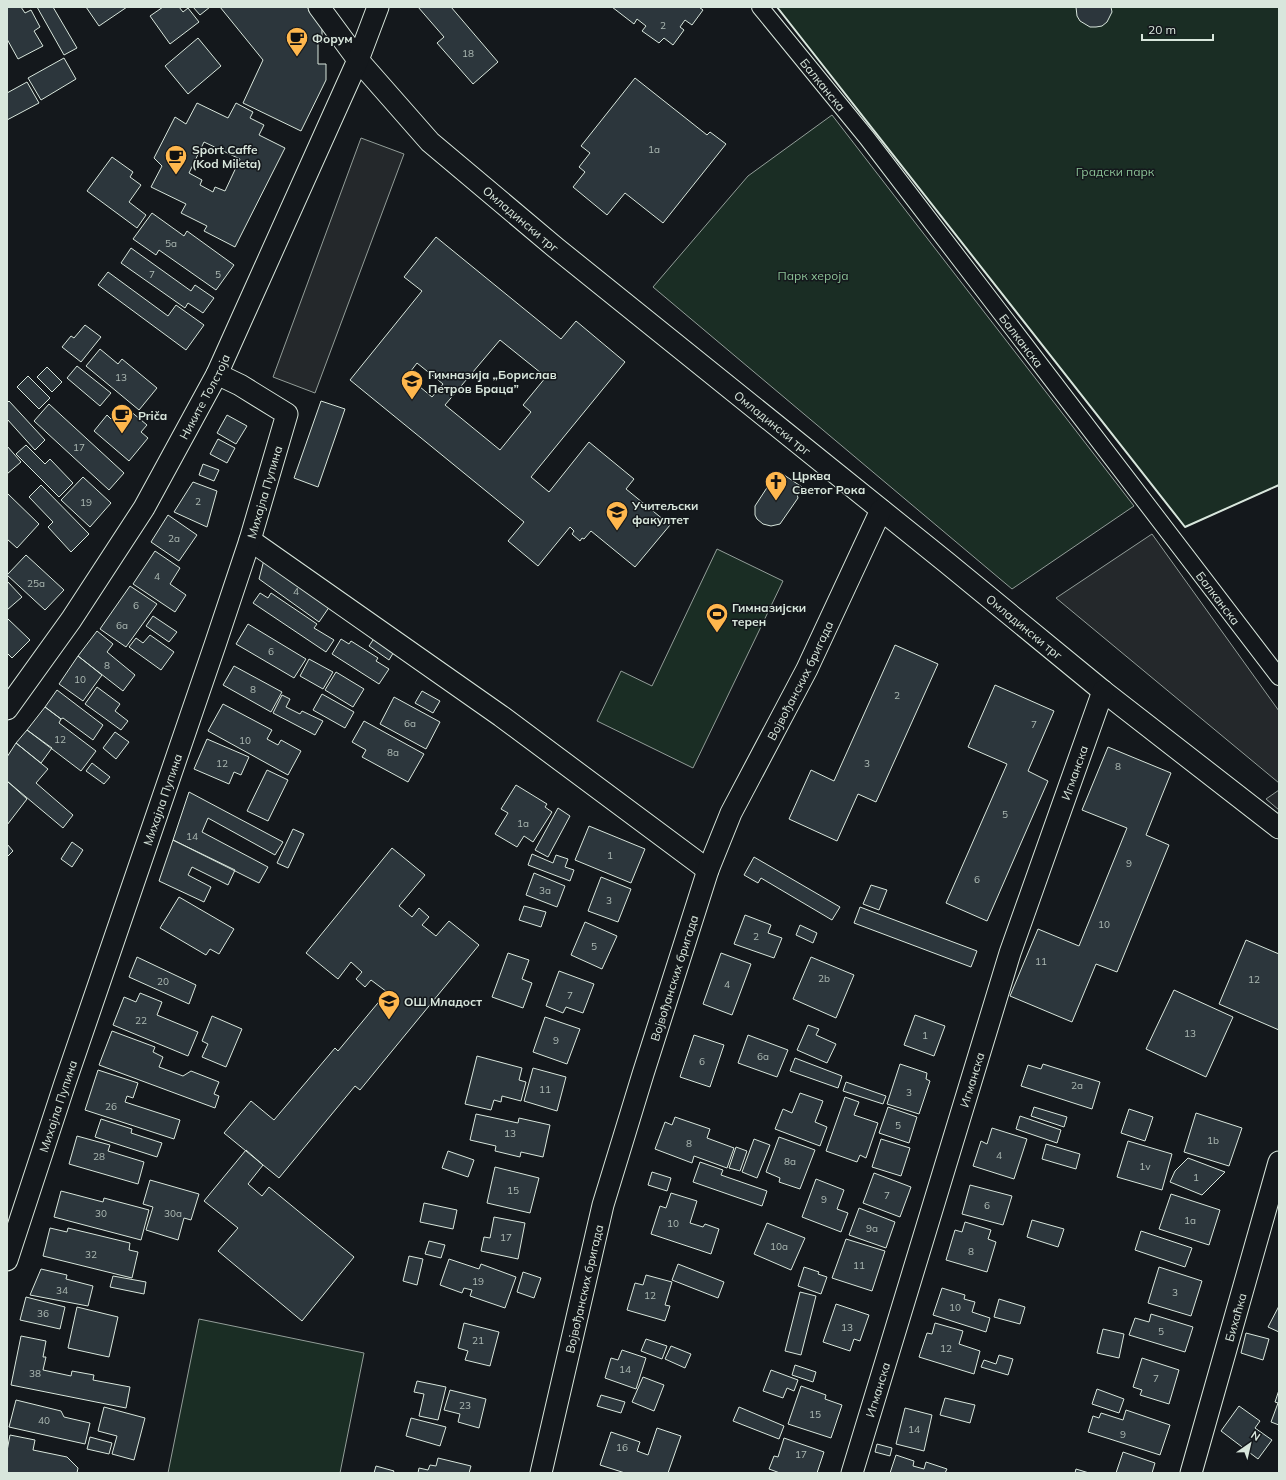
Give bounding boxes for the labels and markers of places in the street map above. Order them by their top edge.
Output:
cafe icon: Форум [284,25,310,58]
place label: Форум [312,31,353,46]
place label: Sport Caffe (Kod Mileta) [192,142,261,171]
cafe icon: Sport Caffe (Kod Mileta) [163,143,189,176]
place label: Гимназија „Борислав Петров Браца” [428,367,557,396]
school or university icon: Гимназија „Борислав Петров Браца” [399,368,425,401]
cafe icon: Priča [109,402,135,435]
place label: Priča [138,408,167,423]
place label: Црква Светог Рока [792,468,865,497]
church icon: Црква Светог Рока [763,469,789,502]
place label: Учитељски факултет [631,498,698,527]
school or university icon: Учитељски факултет [604,499,630,532]
place label: Гимназијски терен [732,600,806,629]
sports icon: Гимназијски терен [704,601,730,634]
school or university icon: ОШ Младост [376,988,402,1021]
place label: ОШ Младост [404,994,482,1009]

